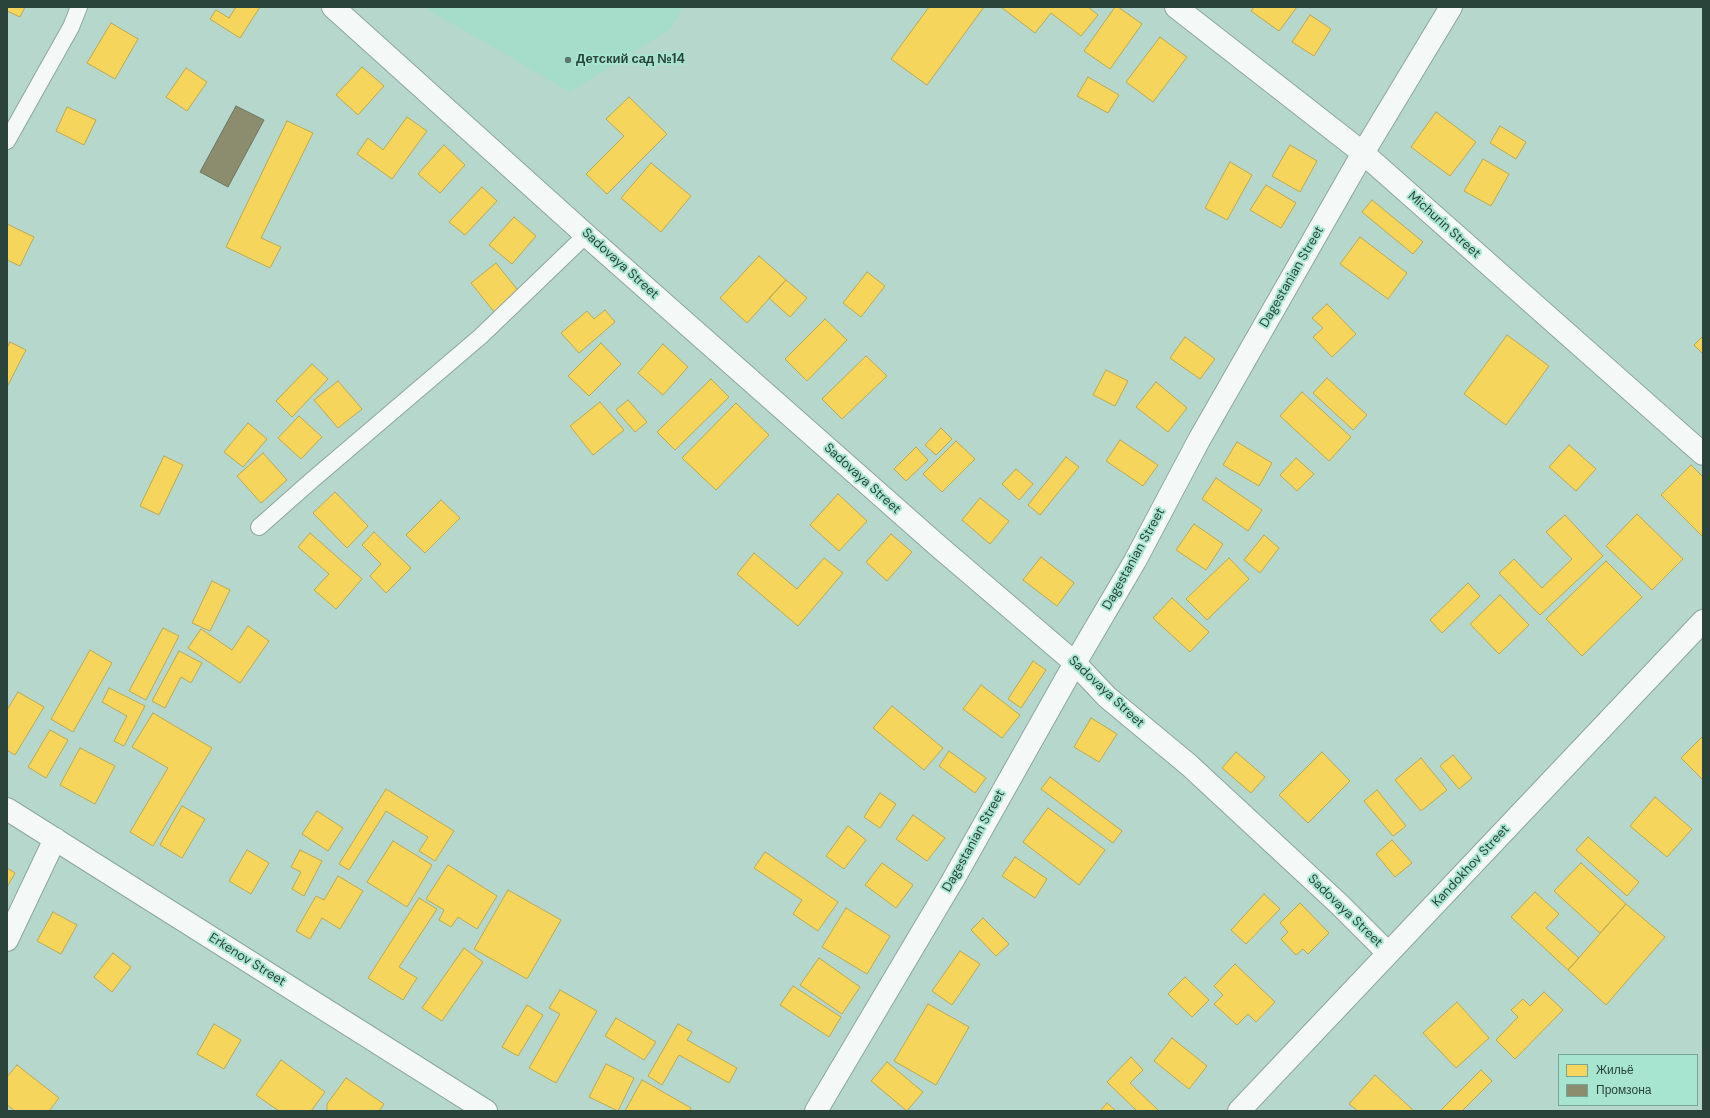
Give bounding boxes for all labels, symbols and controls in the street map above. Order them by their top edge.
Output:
place label: Детский сад №14 [576,52,685,68]
marker: Детский сад №14 [563,55,573,65]
street label: Michurin Street [1405,188,1483,262]
street label: Dagestanian Street [1257,224,1327,330]
street label: Sadovaya Street [578,226,662,302]
street label: Sadovaya Street [820,441,904,517]
street label: Dagestanian Street [1099,505,1169,613]
street label: Sadovaya Street [1065,653,1147,731]
street label: Dagestanian Street [939,787,1009,895]
street label: Kandokhov Street [1429,822,1513,910]
street label: Sadovaya Street [1304,871,1386,951]
street label: Erkenov Street [206,930,288,990]
legend [1558,1054,1698,1106]
text: Жильё [1596,1062,1634,1078]
text: Промзона [1596,1082,1651,1098]

